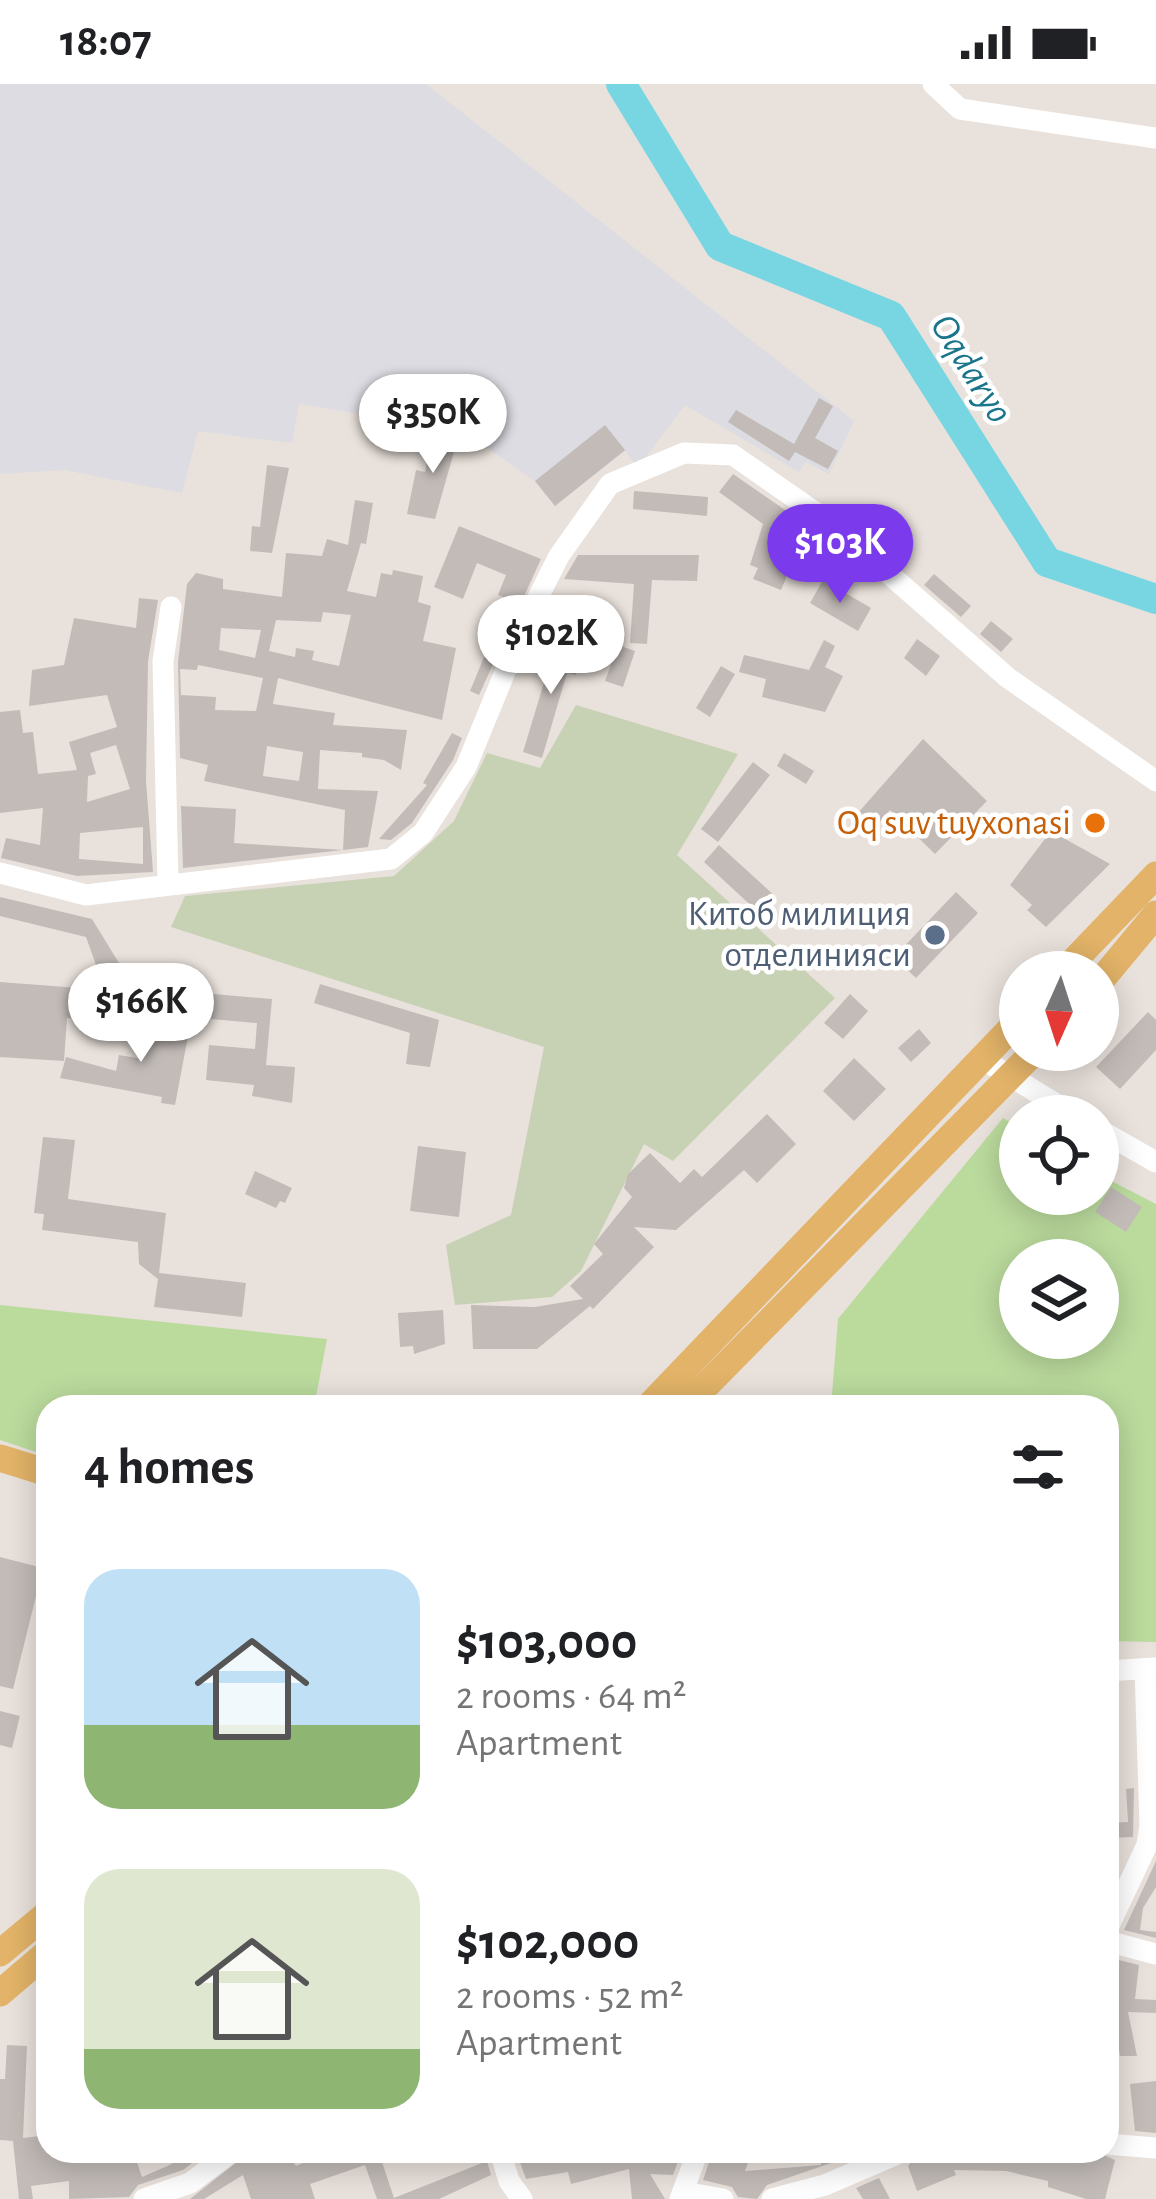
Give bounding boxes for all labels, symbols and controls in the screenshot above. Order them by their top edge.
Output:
text: 18:07 [60,19,152,64]
water label: Oqdaryo [923,308,1019,430]
pin: $350K [349,374,517,476]
text: $350K [386,393,480,432]
pin: $103K [756,504,924,606]
text: $103K [794,523,886,562]
pin: $102K [467,595,635,697]
text: $102K [504,614,598,653]
place label: Oq suv tuyxonasi [837,805,1071,841]
marker: Oq suv tuyxonasi [1082,810,1108,836]
place label: Китоб милиция отделинияси [687,896,911,973]
marker: Китоб милиция отделинияси [922,922,948,948]
north arrow [999,951,1119,1071]
map controls [999,951,1119,1359]
pin: $166K [57,963,225,1065]
text: $166K [95,982,187,1021]
button: locate [999,1095,1119,1215]
button: layers [999,1239,1119,1359]
icon: filters [1005,1434,1071,1500]
text: 4 homes [84,1442,254,1493]
icon: home [180,1617,324,1761]
text: $103,000 [456,1617,637,1668]
text: 2 rooms · 64 m² [456,1677,686,1716]
text: Apartment [456,1724,622,1763]
icon: home [180,1917,324,2061]
text: $102,000 [456,1917,639,1968]
text: 2 rooms · 52 m² [456,1977,683,2016]
text: Apartment [456,2024,622,2063]

